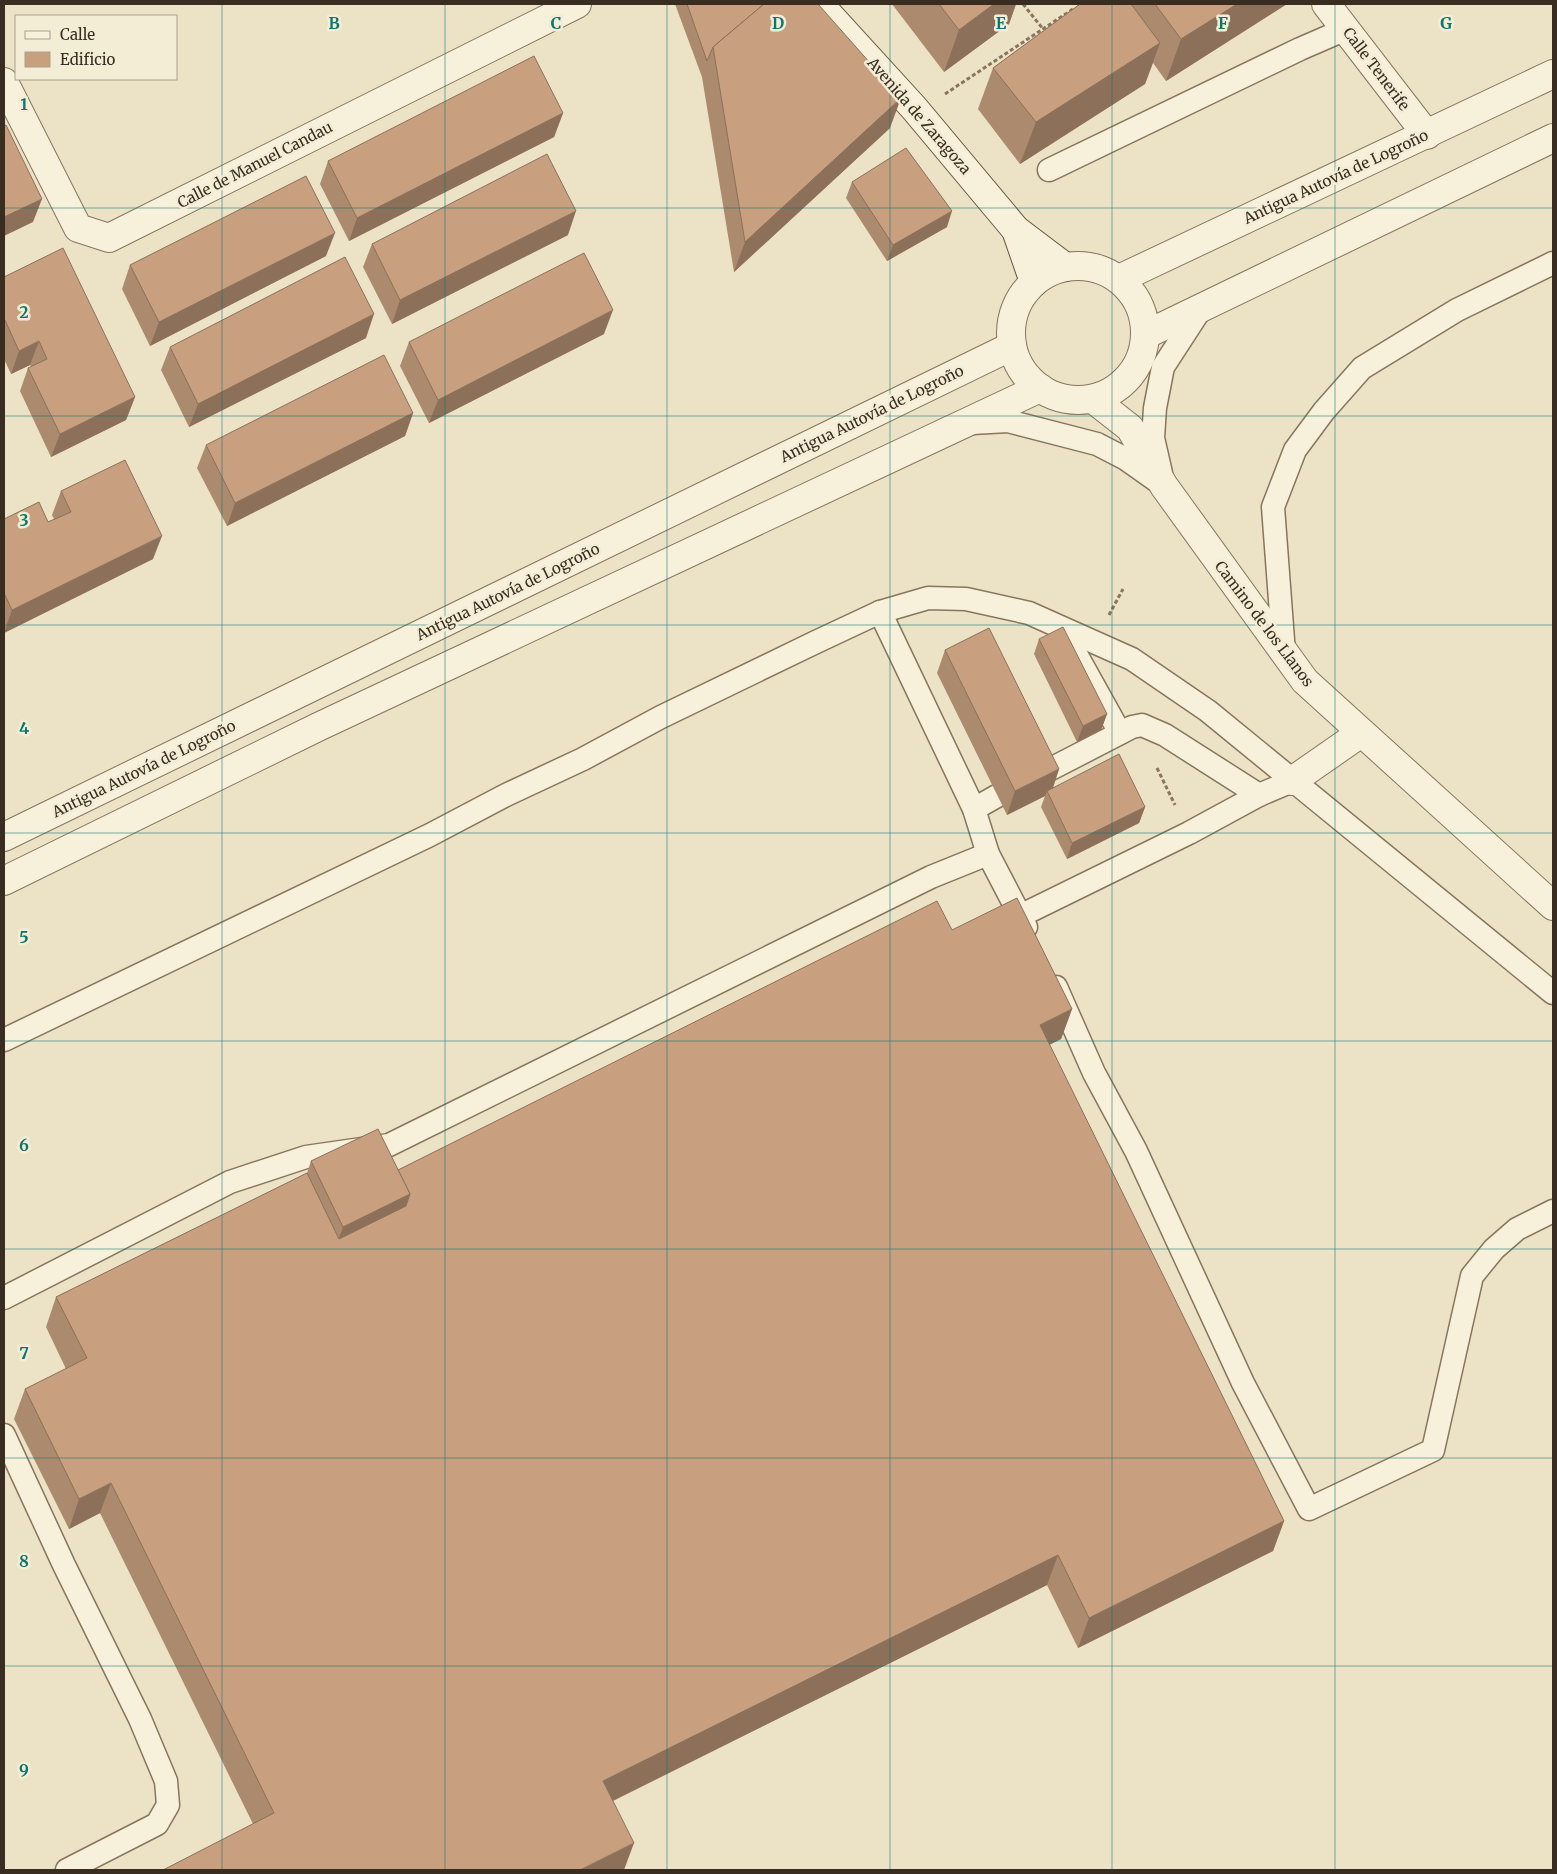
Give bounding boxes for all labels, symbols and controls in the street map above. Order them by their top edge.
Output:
text: B [328,13,340,33]
text: C [551,13,561,33]
text: D [772,13,784,33]
text: E [996,13,1007,33]
text: F [1218,13,1228,33]
text: G [1440,13,1452,33]
legend [15,15,178,80]
street label: Calle Tenerife [1339,23,1414,114]
text: Calle [60,25,95,44]
text: Edificio [60,50,116,69]
street label: Avenida de Zaragoza [863,53,975,178]
text: 1 [20,94,28,114]
street label: Calle de Manuel Candau [174,117,335,212]
street label: Antigua Autovía de Logroño [1239,125,1431,228]
text: 2 [19,302,29,322]
street label: Antigua Autovía de Logroño [776,361,967,467]
text: 3 [19,510,29,530]
street label: Antigua Autovía de Logroño [412,539,603,645]
street label: Camino de los Llanos [1211,557,1318,690]
street label: Antigua Autovía de Logroño [48,716,239,822]
text: 4 [19,718,29,738]
text: 5 [19,927,29,947]
text: 6 [19,1135,29,1155]
text: 7 [19,1343,29,1363]
text: 8 [19,1551,29,1571]
text: 9 [19,1760,29,1780]

